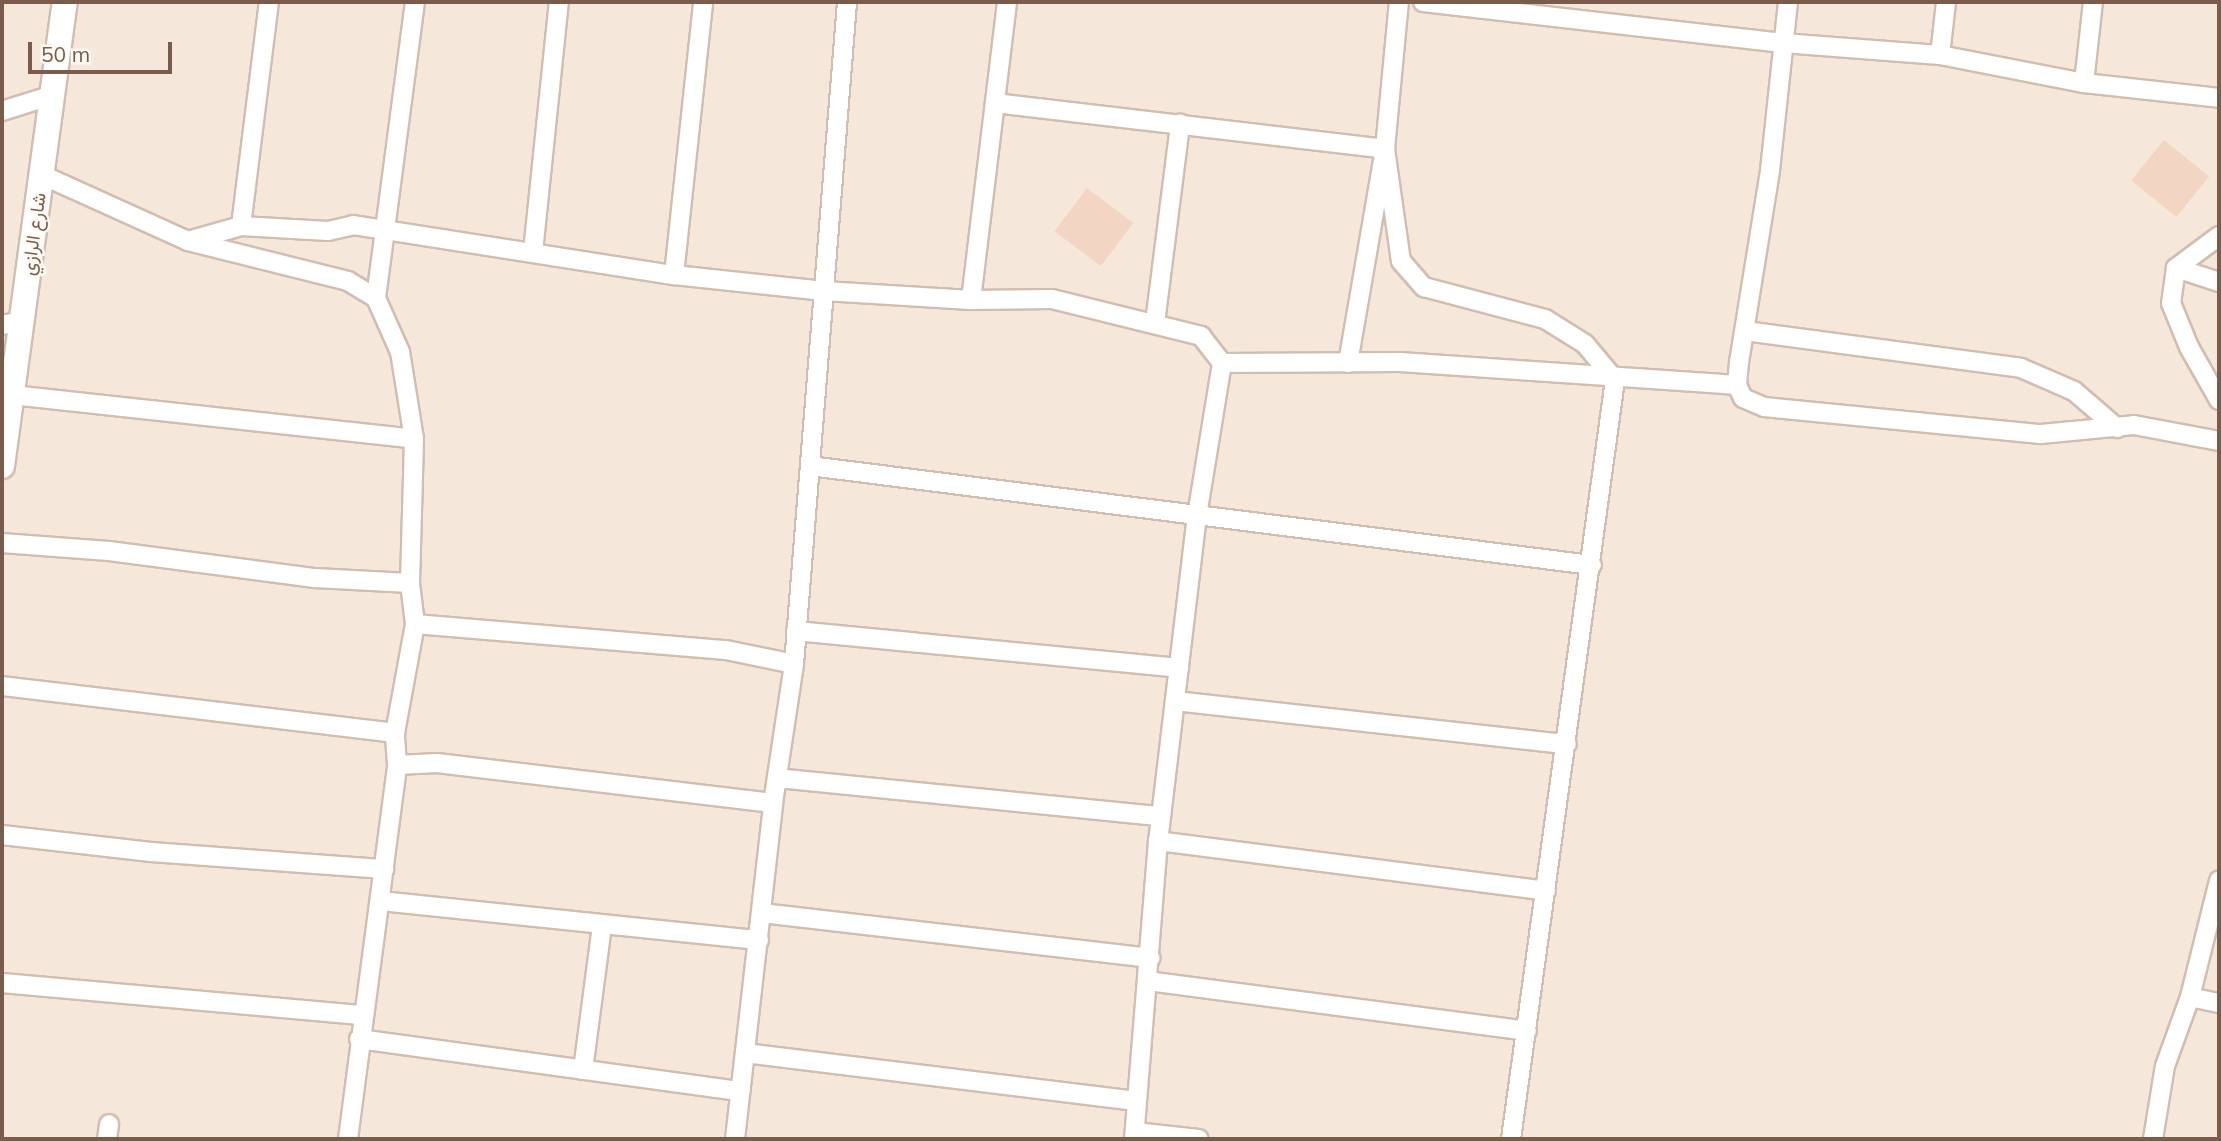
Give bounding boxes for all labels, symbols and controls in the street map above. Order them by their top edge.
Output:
scale bar [32,28,175,72]
text: 50 m [41,41,90,67]
street label: شارع الرازي [17,191,51,277]

